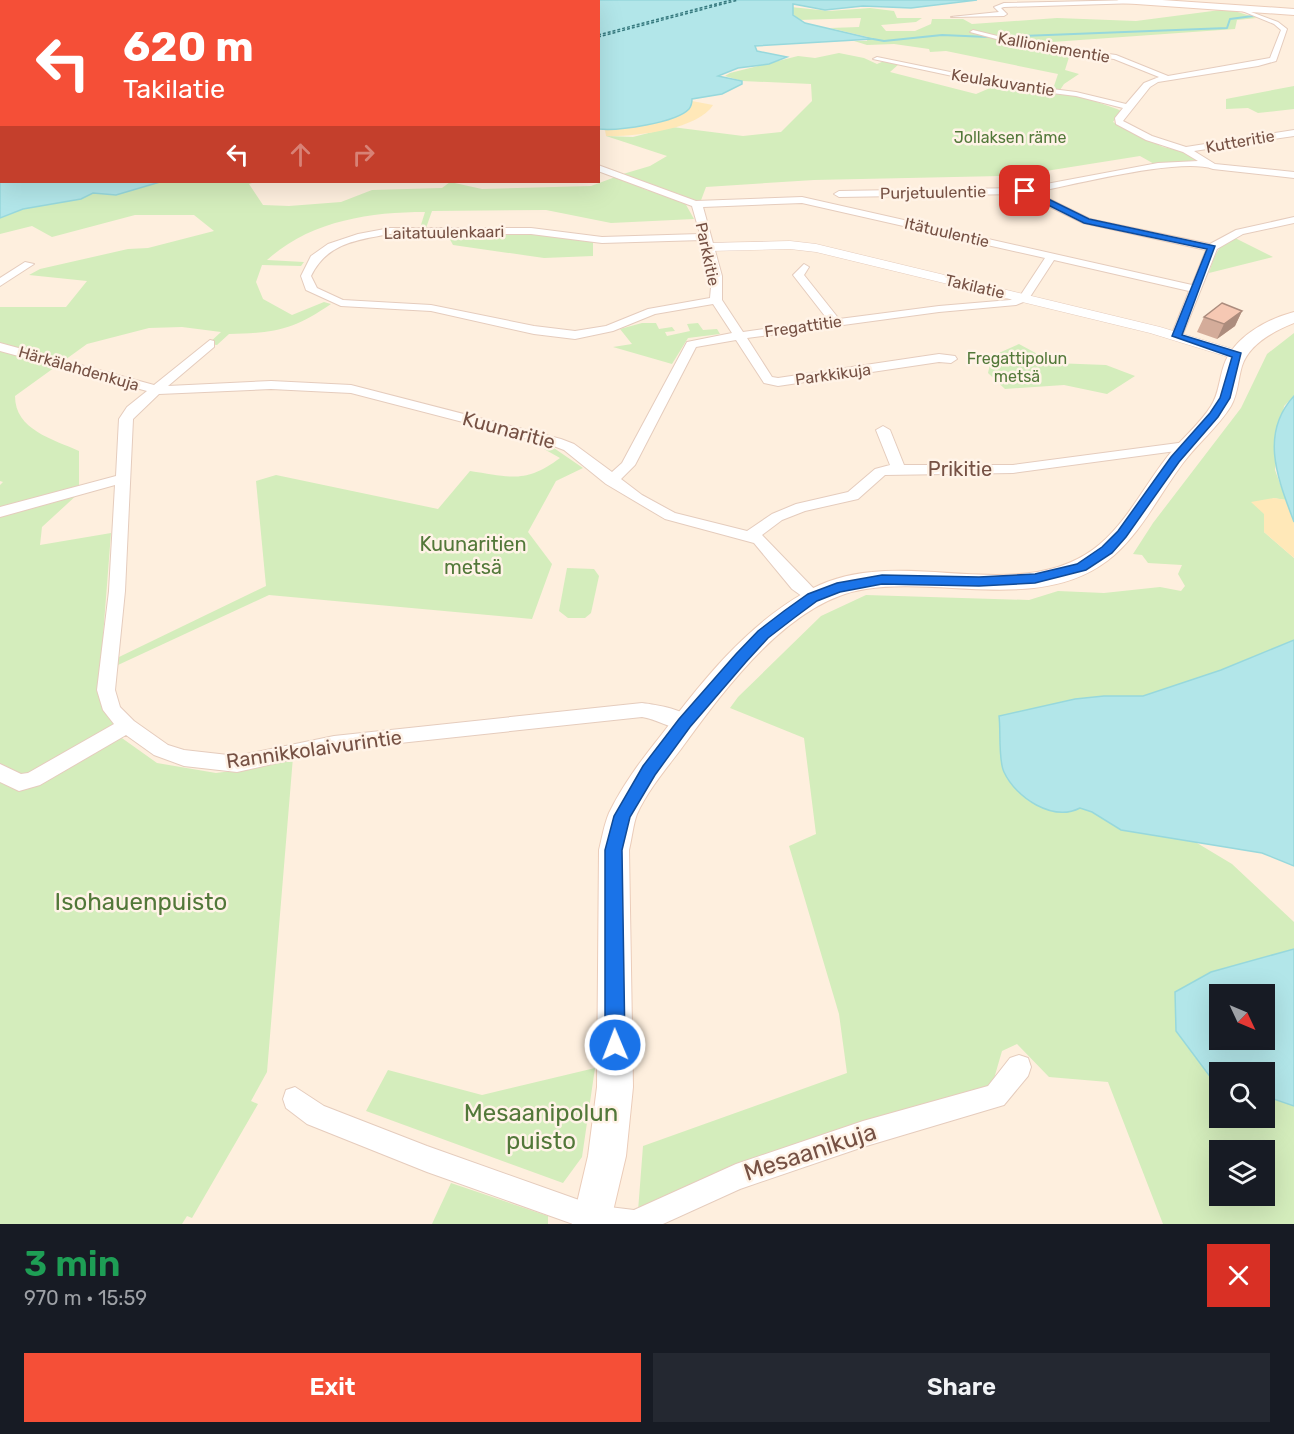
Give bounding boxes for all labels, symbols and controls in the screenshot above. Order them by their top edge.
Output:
text: 620 m [123,22,254,72]
icon: left [24,24,102,102]
street label: Kallioniementie [996,28,1112,67]
street label: Keulakuvantie [950,65,1056,100]
text: Takilatie [123,73,225,105]
street label: Kutteritie [1204,126,1276,157]
park label: Jollaksen räme [954,128,1066,147]
icon: left [221,138,254,171]
icon: ahead [284,138,317,171]
icon: right [347,138,380,171]
pin [999,165,1050,216]
icon: arrive [1008,174,1041,207]
street label: Purjetuulentie [880,182,986,203]
street label: Itätuulentie [903,214,991,251]
street label: Parkkitie [692,221,724,288]
street label: Laitatuulenkaari [384,222,504,243]
street label: Takilatie [943,270,1007,303]
street label: Fregattitie [763,312,843,341]
street label: Härkälahdenkuja [16,342,141,395]
park label: Fregattipolun metsä [967,349,1067,386]
street label: Parkkikuja [794,360,872,389]
street label: Kuunaritie [460,406,558,454]
street label: Prikitie [928,457,992,481]
park label: Kuunaritien metsä [419,532,527,579]
street label: Rannikkolaivurintie [225,725,403,773]
park label: Isohauenpuisto [55,888,227,916]
north arrow [1209,984,1275,1050]
map controls [1209,984,1275,1206]
position arrow [583,1013,647,1077]
button: search [1209,1062,1275,1128]
park label: Mesaanipolun puisto [464,1099,618,1155]
street label: Mesaanikuja [740,1117,880,1187]
button: layers [1209,1140,1275,1206]
text: 3 min [24,1242,121,1285]
button: close [1207,1244,1270,1307]
text: 970 m · 15:59 [24,1286,147,1310]
button: Exit [24,1353,641,1422]
button: Share [653,1353,1270,1422]

